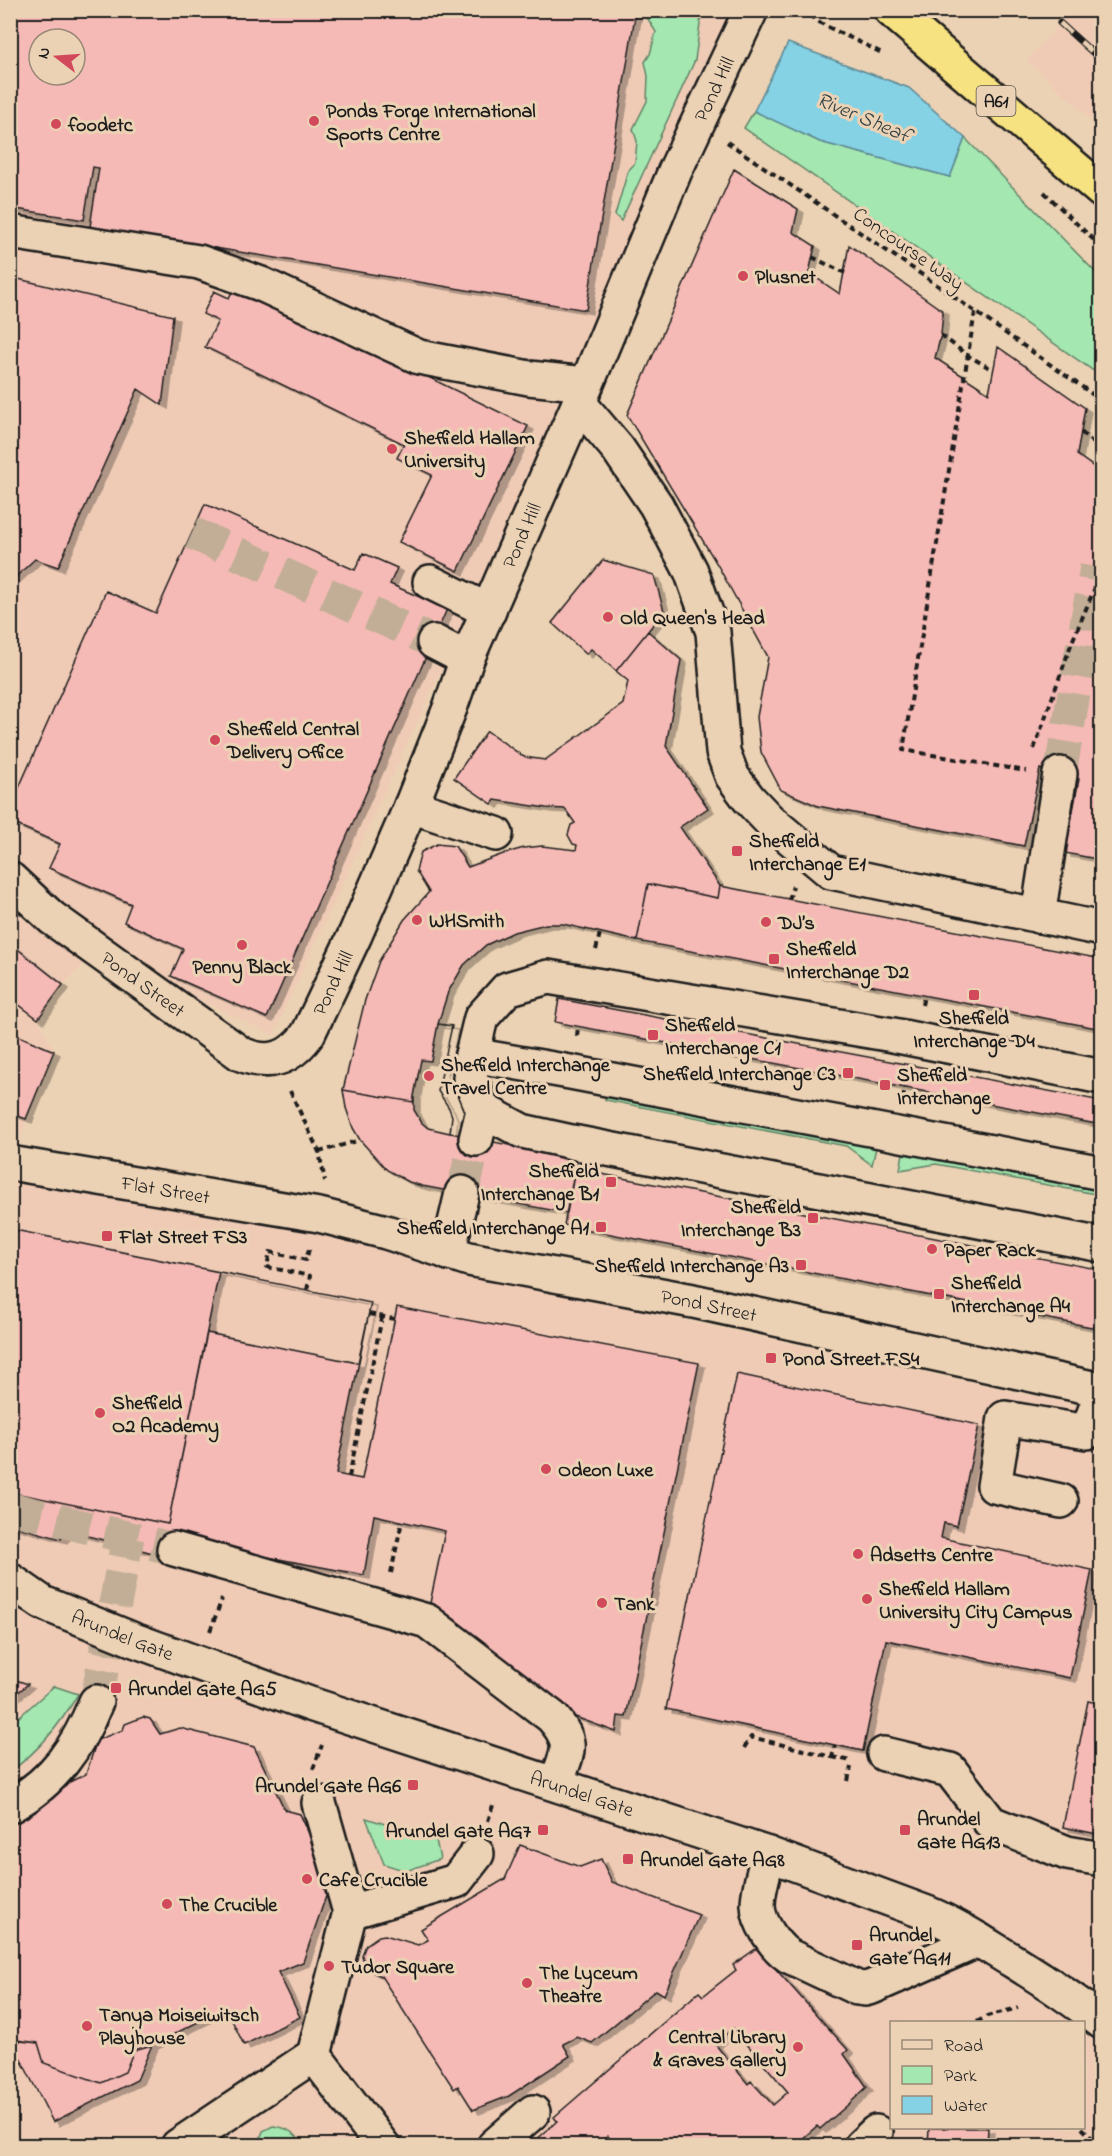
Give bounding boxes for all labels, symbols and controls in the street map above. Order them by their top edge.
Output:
north arrow [27,27,87,87]
text: N [32,44,58,62]
street label: Pond Hill [688,53,744,127]
water label: River Sheaf [812,86,918,153]
road number: A61 [976,86,1016,116]
place label: Ponds Forge International Sports Centre [326,98,536,150]
place label: foodetc [67,112,134,141]
marker: Ponds Forge International Sports Centre [307,114,321,128]
marker: foodetc [49,117,63,131]
street label: Concourse Way [846,201,969,299]
place label: Plusnet [755,264,816,293]
marker: Plusnet [736,269,750,283]
place label: Sheffield Hallam University [404,425,535,478]
marker: Sheffield Hallam University [385,442,399,456]
street label: Pond Hill [496,499,551,573]
place label: Old Queen's Head [620,605,765,634]
marker: Old Queen's Head [601,610,615,624]
place label: Sheffield Central Delivery Office [226,716,359,769]
marker: Sheffield Central Delivery Office [208,733,222,747]
place label: Sheffield Interchange E1 [749,828,867,881]
marker: Sheffield Interchange E1 [730,844,744,858]
place label: WHSmith [429,908,504,937]
place label: DJ’s [777,910,815,939]
marker: WHSmith [410,913,424,927]
marker: DJ’s [759,915,773,929]
place label: Sheffield Interchange D2 [786,936,909,989]
marker: Penny Black [235,938,249,952]
street label: Pond Street [94,946,190,1026]
street label: Pond Hill [307,946,362,1021]
marker: Sheffield Interchange D2 [767,952,781,966]
place label: Penny Black [192,954,293,984]
marker: Sheffield Interchange D4 [967,988,981,1002]
place label: Sheffield Interchange D4 [913,1005,1035,1058]
place label: Sheffield Interchange C1 [665,1012,781,1065]
marker: Sheffield Interchange C1 [646,1028,660,1042]
place label: Sheffield Interchange Travel Centre [441,1052,611,1104]
place label: Sheffield Interchange C3 [643,1061,836,1091]
place label: Sheffield Interchange [897,1062,991,1115]
marker: Sheffield Interchange C3 [841,1066,855,1080]
marker: Sheffield Interchange Travel Centre [422,1069,436,1083]
marker: Sheffield Interchange [878,1078,892,1092]
place label: Sheffield Interchange B1 [481,1158,600,1211]
street label: Flat Street [118,1170,212,1213]
marker: Sheffield Interchange B1 [604,1175,618,1189]
place label: Sheffield Interchange B3 [681,1194,802,1247]
marker: Sheffield Interchange B3 [806,1211,820,1225]
place label: Sheffield Interchange A1 [397,1215,590,1245]
marker: Sheffield Interchange A1 [594,1220,608,1234]
place label: Flat Street FS3 [118,1224,247,1253]
marker: Flat Street FS3 [100,1229,114,1243]
place label: Paper Rack [944,1237,1037,1266]
marker: Paper Rack [925,1242,939,1256]
place label: Sheffield Interchange A3 [595,1253,789,1283]
marker: Sheffield Interchange A3 [794,1258,808,1272]
place label: Sheffield Interchange A4 [951,1270,1071,1323]
street label: Pond Street [658,1283,759,1331]
marker: Sheffield Interchange A4 [932,1287,946,1301]
place label: Pond Street FS4 [783,1346,920,1375]
marker: Pond Street FS4 [764,1351,778,1365]
place label: Sheffield O2 Academy [112,1390,219,1443]
marker: Sheffield O2 Academy [93,1406,107,1420]
place label: Odeon Luxe [558,1457,654,1486]
marker: Odeon Luxe [539,1462,553,1476]
place label: Adsetts Centre [870,1542,994,1571]
marker: Adsetts Centre [851,1547,865,1561]
place label: Sheffield Hallam University City Campus [879,1576,1072,1629]
place label: Tank [614,1591,656,1620]
marker: Sheffield Hallam University City Campus [860,1592,874,1606]
marker: Tank [595,1596,609,1610]
street label: Arundel Gate [66,1604,177,1670]
place label: Arundel Gate AG5 [128,1676,277,1705]
marker: Arundel Gate AG5 [109,1681,123,1695]
street label: Arundel Gate [526,1765,637,1826]
place label: Arundel Gate AG6 [255,1773,401,1802]
marker: Arundel Gate AG6 [406,1778,420,1792]
place label: Arundel Gate AG13 [917,1806,1001,1858]
place label: Arundel Gate AG7 [386,1818,532,1847]
marker: Arundel Gate AG7 [536,1823,550,1837]
marker: Arundel Gate AG13 [898,1823,912,1837]
place label: Arundel Gate AG8 [640,1847,785,1876]
marker: Arundel Gate AG8 [621,1852,635,1866]
place label: Cafe Crucible [319,1867,428,1896]
marker: Cafe Crucible [300,1872,314,1886]
place label: The Crucible [179,1892,278,1921]
marker: The Crucible [160,1897,174,1911]
place label: Arundel Gate AG11 [869,1922,951,1974]
marker: Arundel Gate AG11 [850,1938,864,1952]
place label: Tudor Square [341,1954,455,1983]
marker: Tudor Square [322,1959,336,1973]
place label: The Lyceum Theatre [539,1960,638,2012]
marker: The Lyceum Theatre [520,1976,534,1990]
place label: Tanya Moiseiwitsch Playhouse [99,2002,259,2055]
marker: Tanya Moiseiwitsch Playhouse [80,2019,94,2033]
legend [890,2021,1085,2129]
place label: Central Library & Graves Gallery [653,2024,786,2077]
text: Road [944,2034,983,2060]
marker: Central Library & Graves Gallery [791,2040,805,2054]
text: Park [944,2064,977,2090]
text: Water [944,2094,988,2120]

